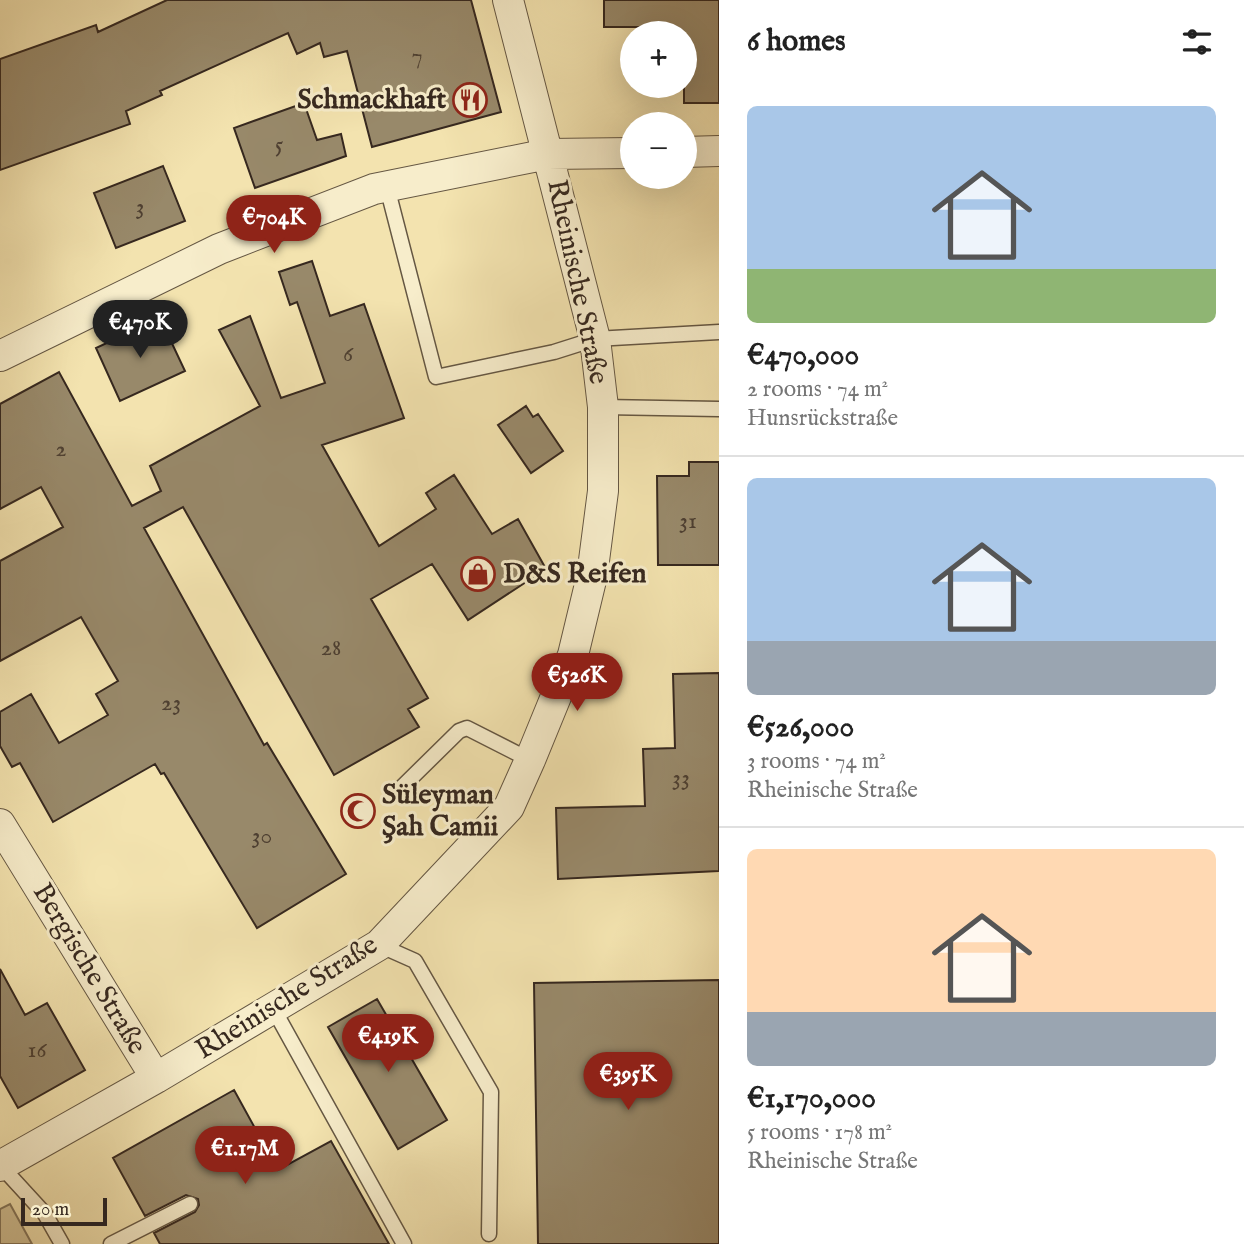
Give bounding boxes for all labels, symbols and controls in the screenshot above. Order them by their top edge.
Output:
map controls [620,21,697,189]
button: + [620,21,697,98]
text: 6 homes [747,23,846,61]
icon: filters [1178,23,1216,61]
house number: 7 [411,41,423,72]
restaurant icon: Schmackhaft [451,81,489,119]
place label: Schmackhaft [297,83,446,118]
button: − [620,112,697,189]
house number: 5 [275,130,284,161]
icon: home [919,152,1045,278]
street label: Rheinische Straße [538,177,616,388]
house number: 3 [136,192,144,223]
pin: €704K [225,196,323,255]
text: €704K [242,203,306,232]
pin: €470K [91,300,189,360]
text: €470K [109,308,171,337]
text: €470,000 [747,337,859,375]
house number: 6 [343,339,354,370]
text: 2 rooms · 74 m² [747,375,888,404]
text: Hunsrückstraße [747,404,898,433]
house number: 2 [55,434,67,465]
house number: 31 [679,506,697,537]
icon: home [919,524,1045,650]
shop icon: D&S Reifen [459,555,497,593]
place label: D&S Reifen [503,557,646,592]
house number: 28 [321,633,341,664]
pin: €526K [528,654,626,713]
text: €526K [548,661,606,690]
house number: 23 [161,688,181,719]
text: €526,000 [747,709,854,747]
text: 3 rooms · 74 m² [747,747,886,776]
house number: 33 [672,763,690,794]
text: Rheinische Straße [747,776,918,805]
place label: Süleyman Şah Camii [382,778,499,845]
mosque icon: Süleyman Şah Camii [339,792,377,830]
house number: 30 [252,821,272,852]
street label: Bergische Straße [24,877,154,1061]
icon: home [919,895,1045,1021]
street label: Rheinische Straße [190,928,385,1068]
pin: €419K [339,1014,437,1074]
text: €419K [358,1022,418,1051]
house number: 16 [27,1035,47,1066]
pin: €395K [579,1052,677,1112]
text: €395K [599,1060,657,1089]
text: €1,170,000 [747,1080,876,1118]
text: 5 rooms · 178 m² [747,1118,892,1147]
pin: €1.17M [188,1126,302,1186]
text: €1.17M [211,1134,279,1163]
text: Rheinische Straße [747,1147,918,1176]
scale bar [21,1195,107,1227]
text: 20 m [32,1198,69,1222]

